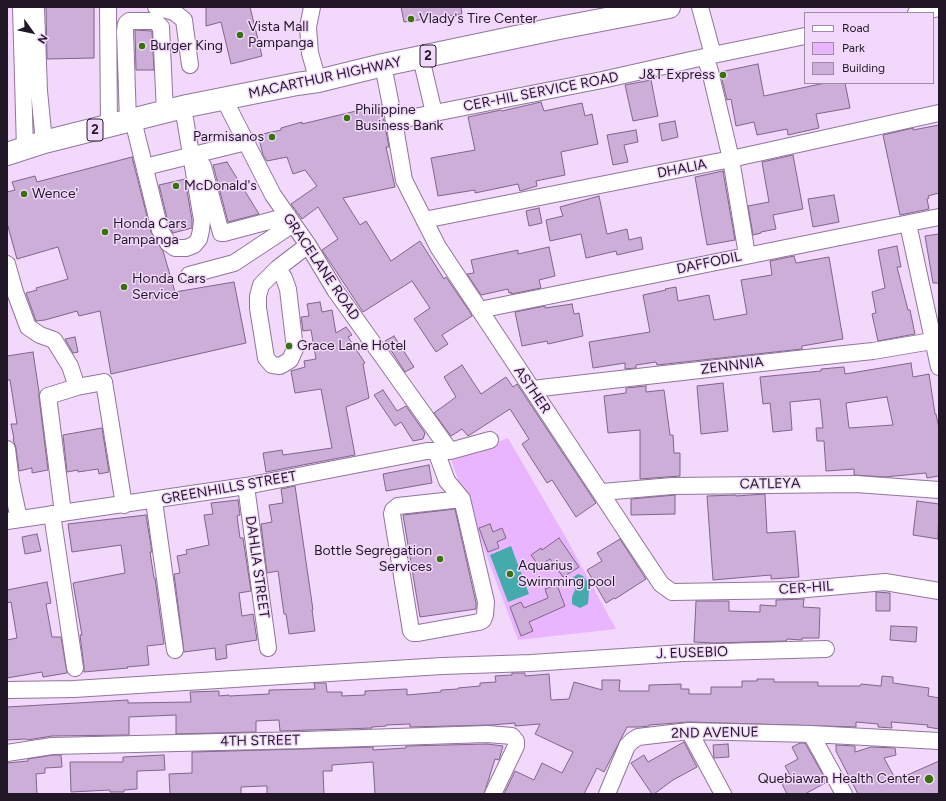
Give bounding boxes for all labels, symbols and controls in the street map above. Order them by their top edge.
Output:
place label: Vlady's Tire Center [419,11,537,27]
north arrow [12,12,52,52]
legend [804,12,934,84]
marker: Vlady's Tire Center [406,14,416,24]
place label: Vista Mall Pampanga [248,19,314,52]
text: Road [842,21,870,35]
marker: Vista Mall Pampanga [235,30,245,40]
text: N [35,32,50,46]
place label: Burger King [150,38,223,54]
marker: Burger King [137,41,147,51]
text: Park [842,41,865,55]
road number: 2 [420,45,436,67]
street label: MACARTHUR HIGHWAY [247,54,403,102]
text: Building [842,61,885,75]
place label: J&T Express [639,67,715,83]
street label: CER-HIL SERVICE ROAD [462,69,620,115]
marker: J&T Express [718,70,728,80]
place label: Philippine Business Bank [355,102,443,134]
marker: Philippine Business Bank [342,113,352,123]
road number: 2 [87,119,103,141]
place label: Parmisanos [193,129,264,145]
marker: Parmisanos [267,132,277,142]
street label: DHALIA [656,156,708,182]
place label: McDonald's [184,178,257,194]
marker: McDonald's [171,181,181,191]
place label: Wence' [32,186,78,202]
marker: Wence' [19,189,29,199]
street label: GRACELANE ROAD [279,210,363,324]
place label: Honda Cars Pampanga [113,216,187,248]
marker: Honda Cars Pampanga [100,227,110,237]
street label: DAFFODIL [675,248,743,278]
place label: Honda Cars Service [132,271,206,304]
marker: Honda Cars Service [119,282,129,292]
place label: Grace Lane Hotel [297,338,406,354]
marker: Grace Lane Hotel [284,341,294,351]
street label: ZENNNIA [700,354,764,378]
street label: ASTHER [510,363,554,417]
street label: GREENHILLS STREET [160,468,298,508]
street label: CATLEYA [740,475,800,493]
street label: DAHLIA STREET [242,515,272,619]
place label: Bottle Segregation Services [314,543,432,576]
marker: Bottle Segregation Services [435,554,445,564]
place label: Aquarius Swimming pool [518,558,615,590]
marker: Aquarius Swimming pool [505,569,515,579]
street label: CER-HIL [778,578,834,598]
street label: J. EUSEBIO [656,643,728,663]
street label: 2ND AVENUE [671,724,759,742]
street label: 4TH STREET [220,732,300,750]
place label: Quebiawan Health Center [758,771,920,787]
marker: Quebiawan Health Center [923,773,935,785]

